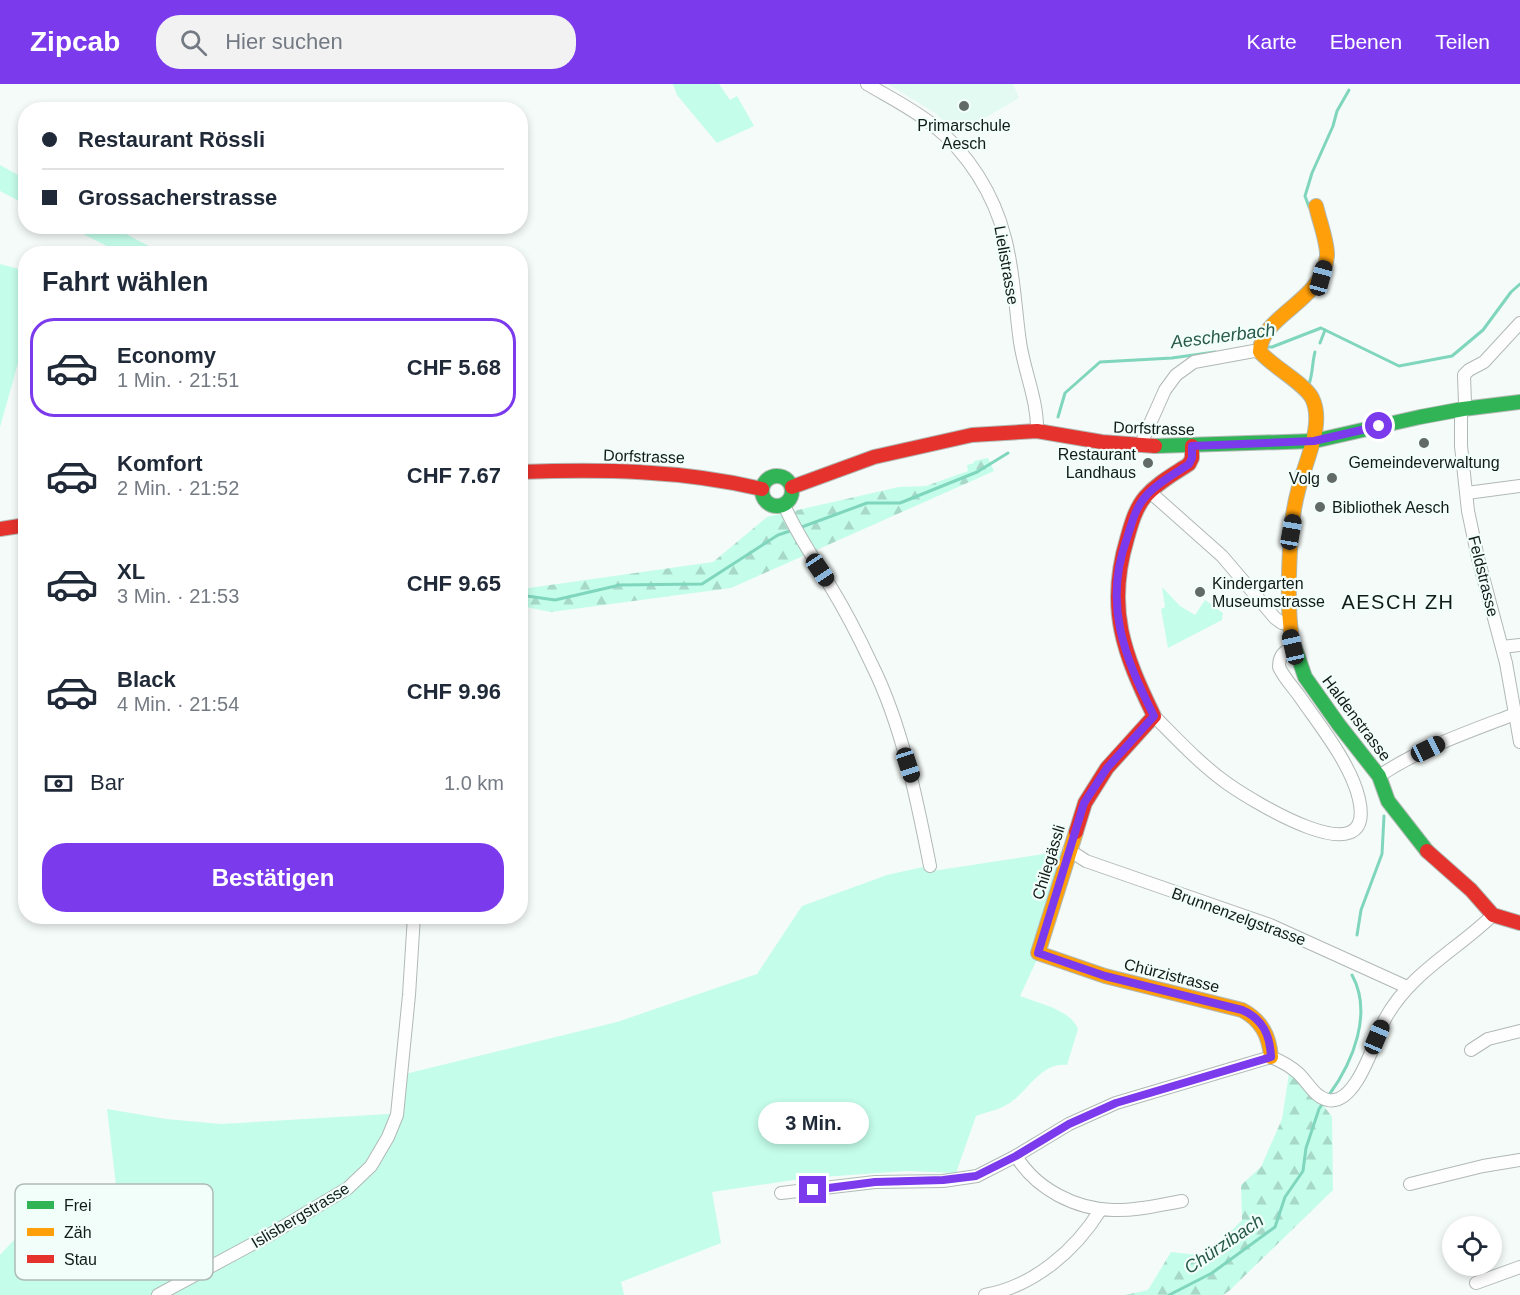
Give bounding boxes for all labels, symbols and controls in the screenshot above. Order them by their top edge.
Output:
search box [156,15,576,69]
text: Zipcab [30,26,120,57]
icon: search [177,26,210,59]
text: Hier suchen [225,29,343,54]
text: Karte [1247,30,1297,53]
text: Ebenen [1330,30,1402,53]
text: Teilen [1435,30,1490,53]
marker: Primarschule Aesch [957,99,971,113]
place label: Primarschule Aesch [917,117,1011,152]
text: Restaurant Rössli [78,127,265,152]
text: Grossacherstrasse [78,185,277,210]
street label: Lielistrasse [991,224,1022,306]
car [1308,258,1334,298]
text: Fahrt wählen [42,267,209,297]
water label: Aescherbach [1169,320,1276,352]
icon: car [45,341,99,395]
text: Economy [117,343,216,368]
text: CHF 5.68 [407,355,501,380]
text: 1 Min. · 21:51 [117,369,239,391]
route start [1365,412,1392,439]
street label: Dorfstrasse [1113,419,1195,438]
marker: Gemeindeverwaltung [1417,436,1431,450]
place label: Restaurant Landhaus [1058,446,1137,481]
street label: Dorfstrasse [603,447,685,466]
icon: car [45,449,99,503]
text: Komfort [117,451,203,476]
place label: Gemeindeverwaltung [1348,454,1500,471]
marker: Restaurant Landhaus [1141,456,1155,470]
text: CHF 7.67 [407,463,501,488]
place label: Volg [1289,470,1320,487]
marker: Volg [1325,471,1339,485]
text: 2 Min. · 21:52 [117,477,239,499]
place label: Bibliothek Aesch [1332,499,1449,516]
marker: Bibliothek Aesch [1313,500,1327,514]
car [1279,513,1303,551]
street label: Feldstrasse [1465,534,1502,618]
car [802,550,838,590]
icon: car [45,557,99,611]
text: XL [117,559,145,584]
text: CHF 9.65 [407,571,501,596]
place label: Kindergarten Museumstrasse [1212,575,1325,610]
text: 3 Min. · 21:53 [117,585,239,607]
marker: Kindergarten Museumstrasse [1193,585,1207,599]
district label: AESCH ZH [1341,591,1455,613]
car [1280,627,1306,667]
icon: car [45,665,99,719]
text: Black [117,667,176,692]
street label: Haldenstrasse [1319,672,1394,764]
text: CHF 9.96 [407,679,501,704]
text: 4 Min. · 21:54 [117,693,239,715]
car [1408,733,1448,765]
car [894,745,922,785]
icon: cash [42,767,75,800]
text: Bar [90,770,124,795]
text: 1.0 km [444,772,504,794]
street label: Chilegässli [1029,823,1068,902]
button: Bestätigen [42,843,504,912]
street label: Brunnenzelgstrasse [1169,884,1308,949]
street label: Chürzistrasse [1122,955,1221,996]
car [1362,1017,1392,1057]
callout: 3 Min. [758,1103,868,1145]
text: 3 Min. [785,1112,842,1134]
route end [799,1176,826,1203]
street label: Islisbergstrasse [248,1179,352,1251]
legend [15,1184,213,1280]
text: Frei [64,1197,92,1214]
water label: Chürzibach [1181,1210,1267,1278]
map controls [1442,1216,1502,1276]
button: locate [1442,1216,1502,1276]
text: Zäh [64,1224,92,1241]
text: Stau [64,1251,97,1268]

